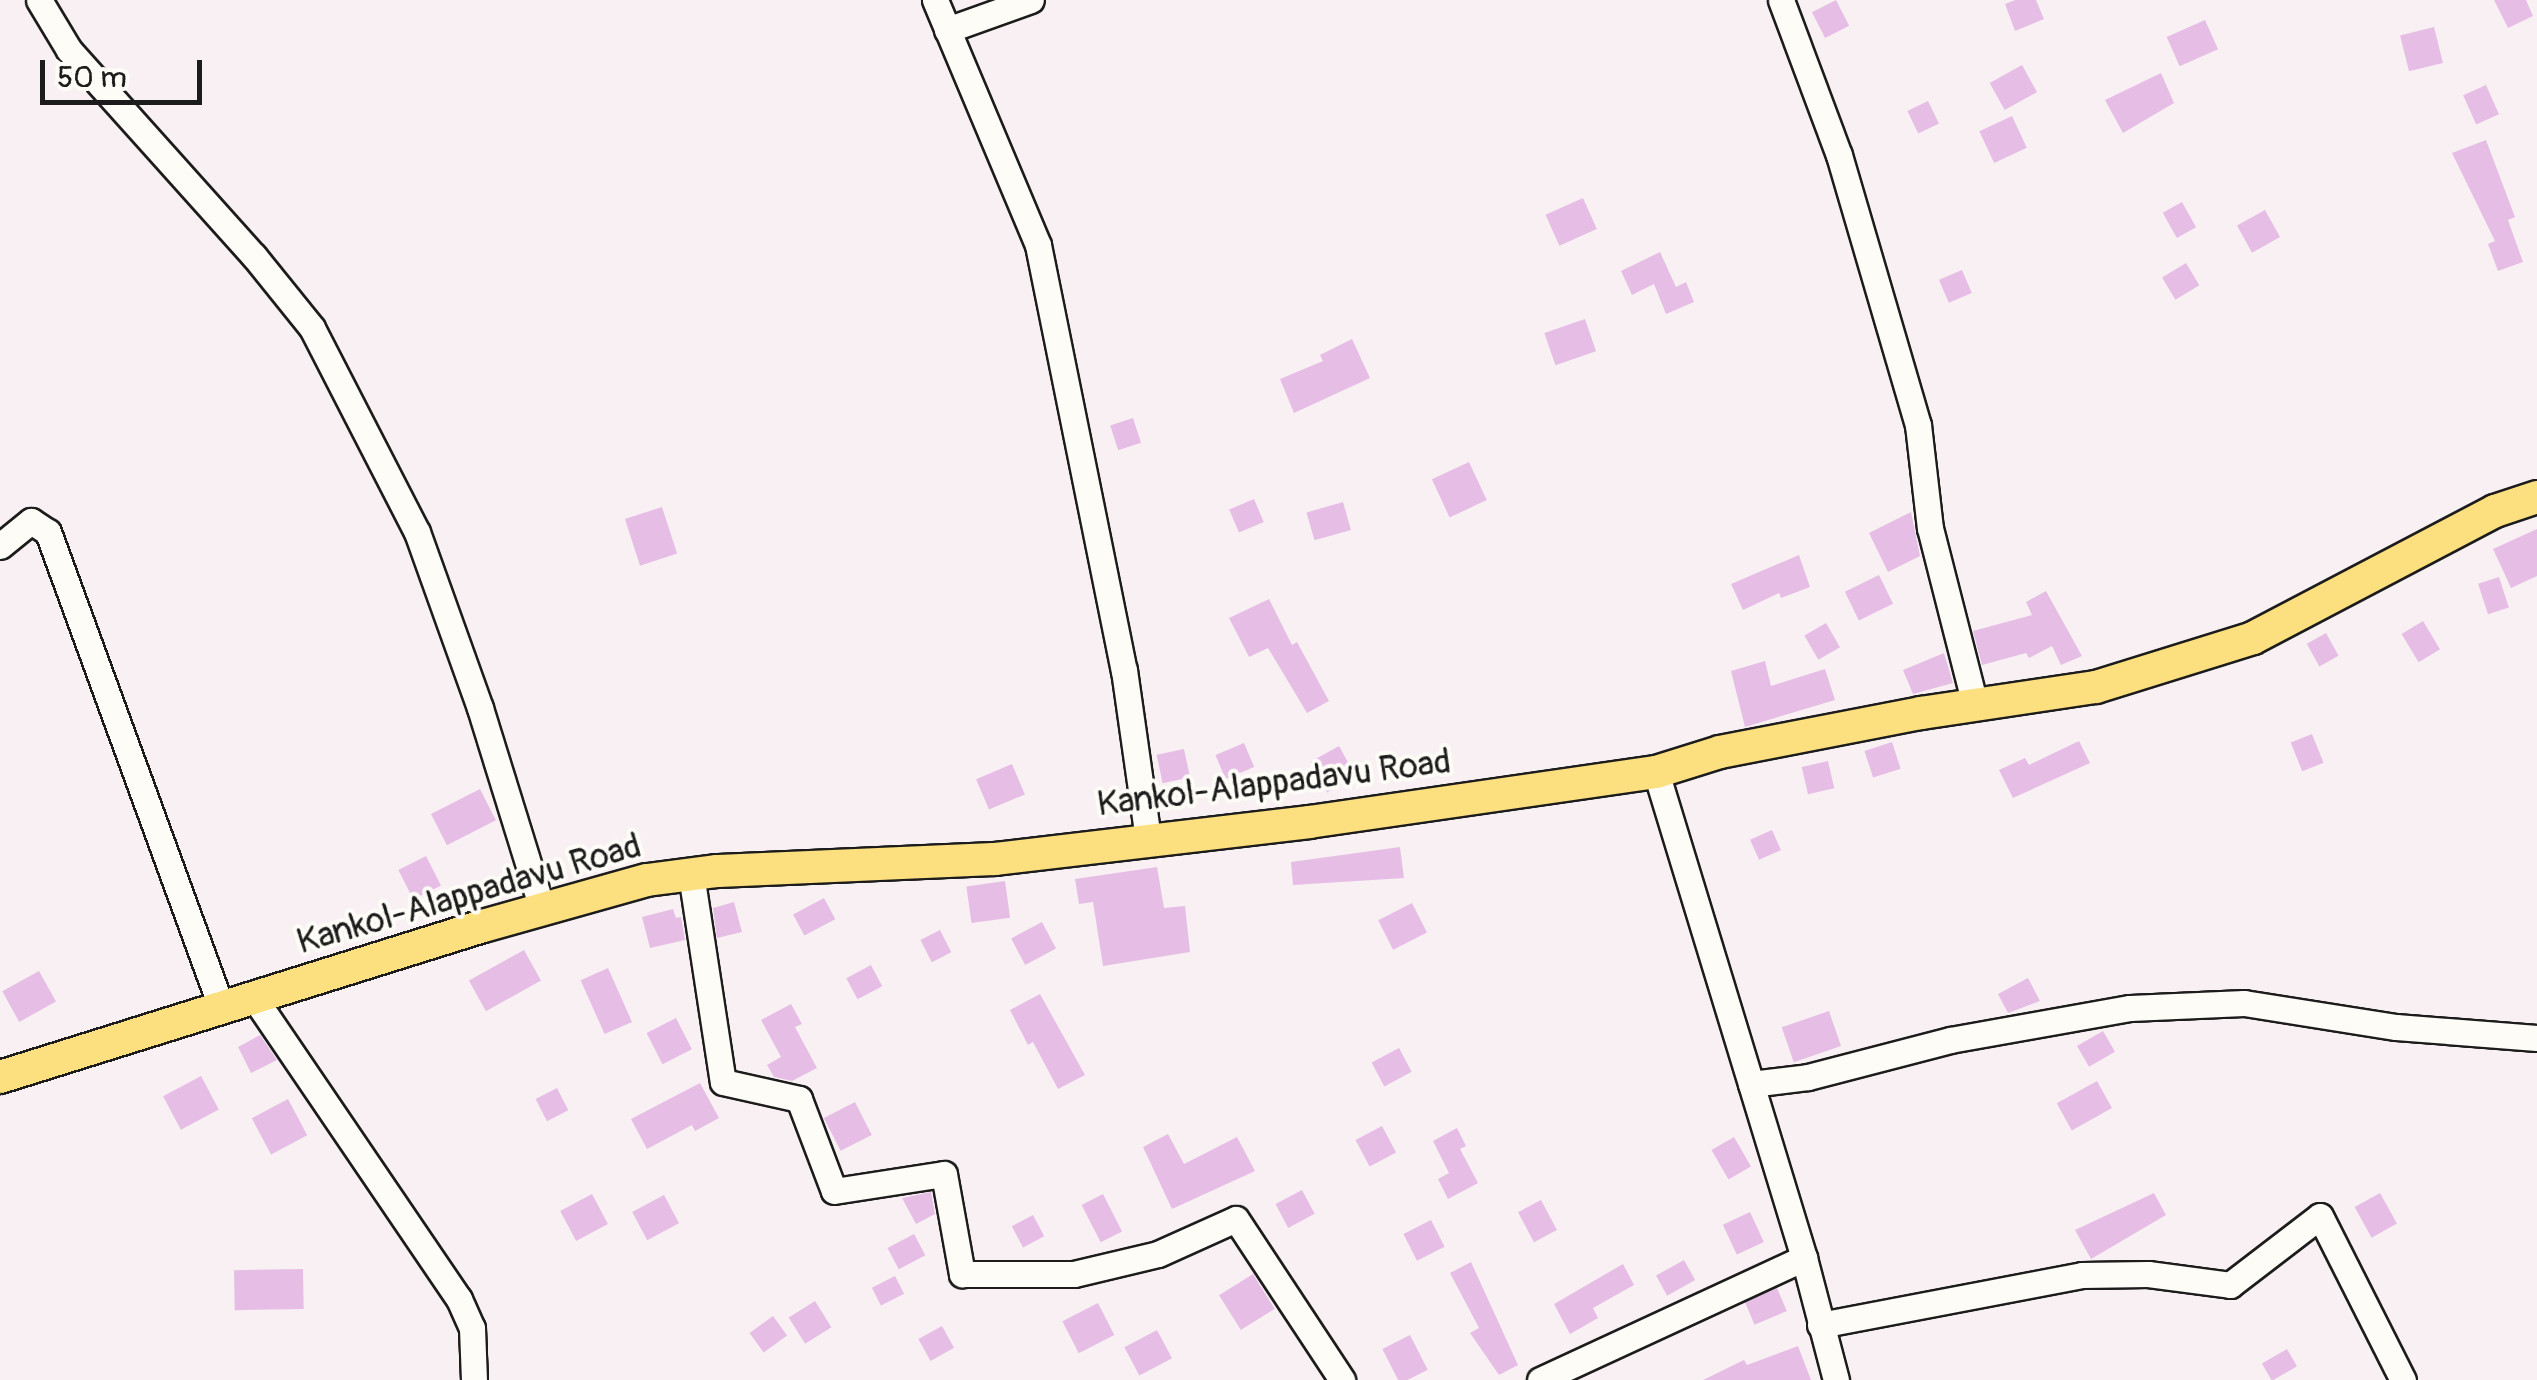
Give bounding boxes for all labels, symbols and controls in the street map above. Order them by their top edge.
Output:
scale bar [45,40,208,102]
text: 50 m [57,59,127,96]
street label: Kankol-Alappadavu Road [1095,740,1453,826]
street label: Kankol-Alappadavu Road [292,825,646,963]

